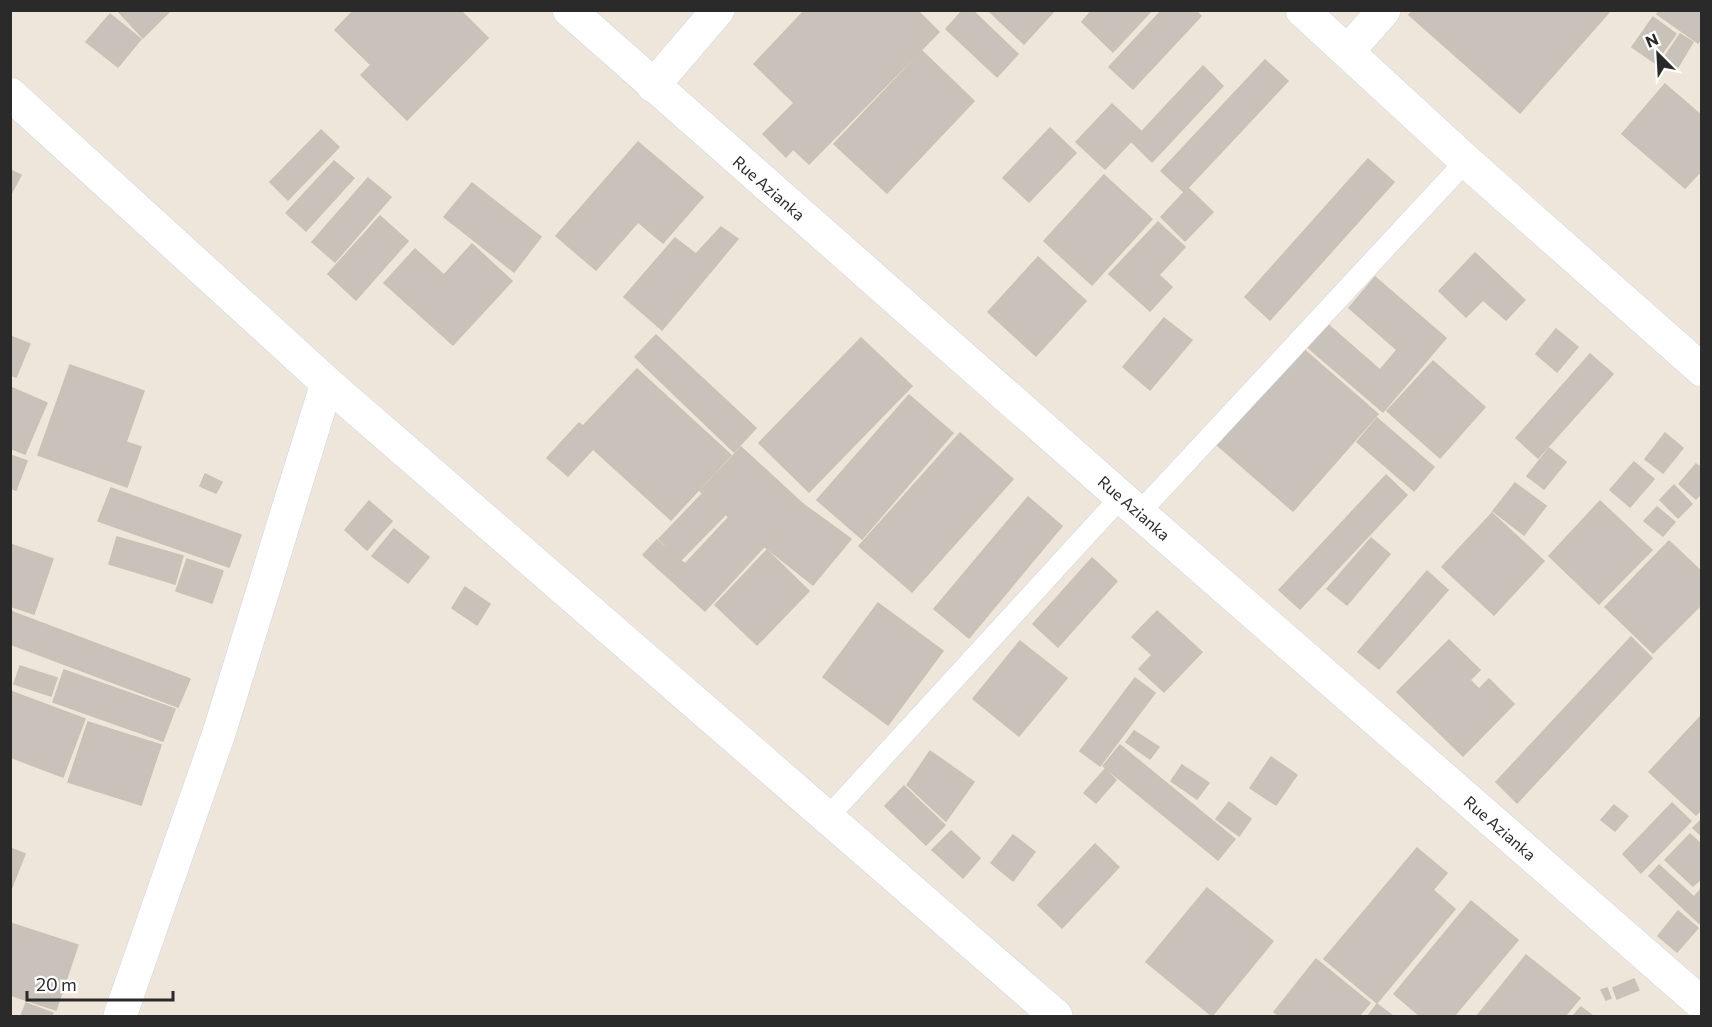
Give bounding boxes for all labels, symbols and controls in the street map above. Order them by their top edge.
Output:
north arrow [1628,24,1688,84]
text: N [1642,29,1661,51]
street label: Rue Azianka [730,151,809,224]
street label: Rue Azianka [1095,471,1174,544]
street label: Rue Azianka [1461,791,1540,864]
scale bar [27,964,172,1002]
text: 20 m [36,973,77,995]

